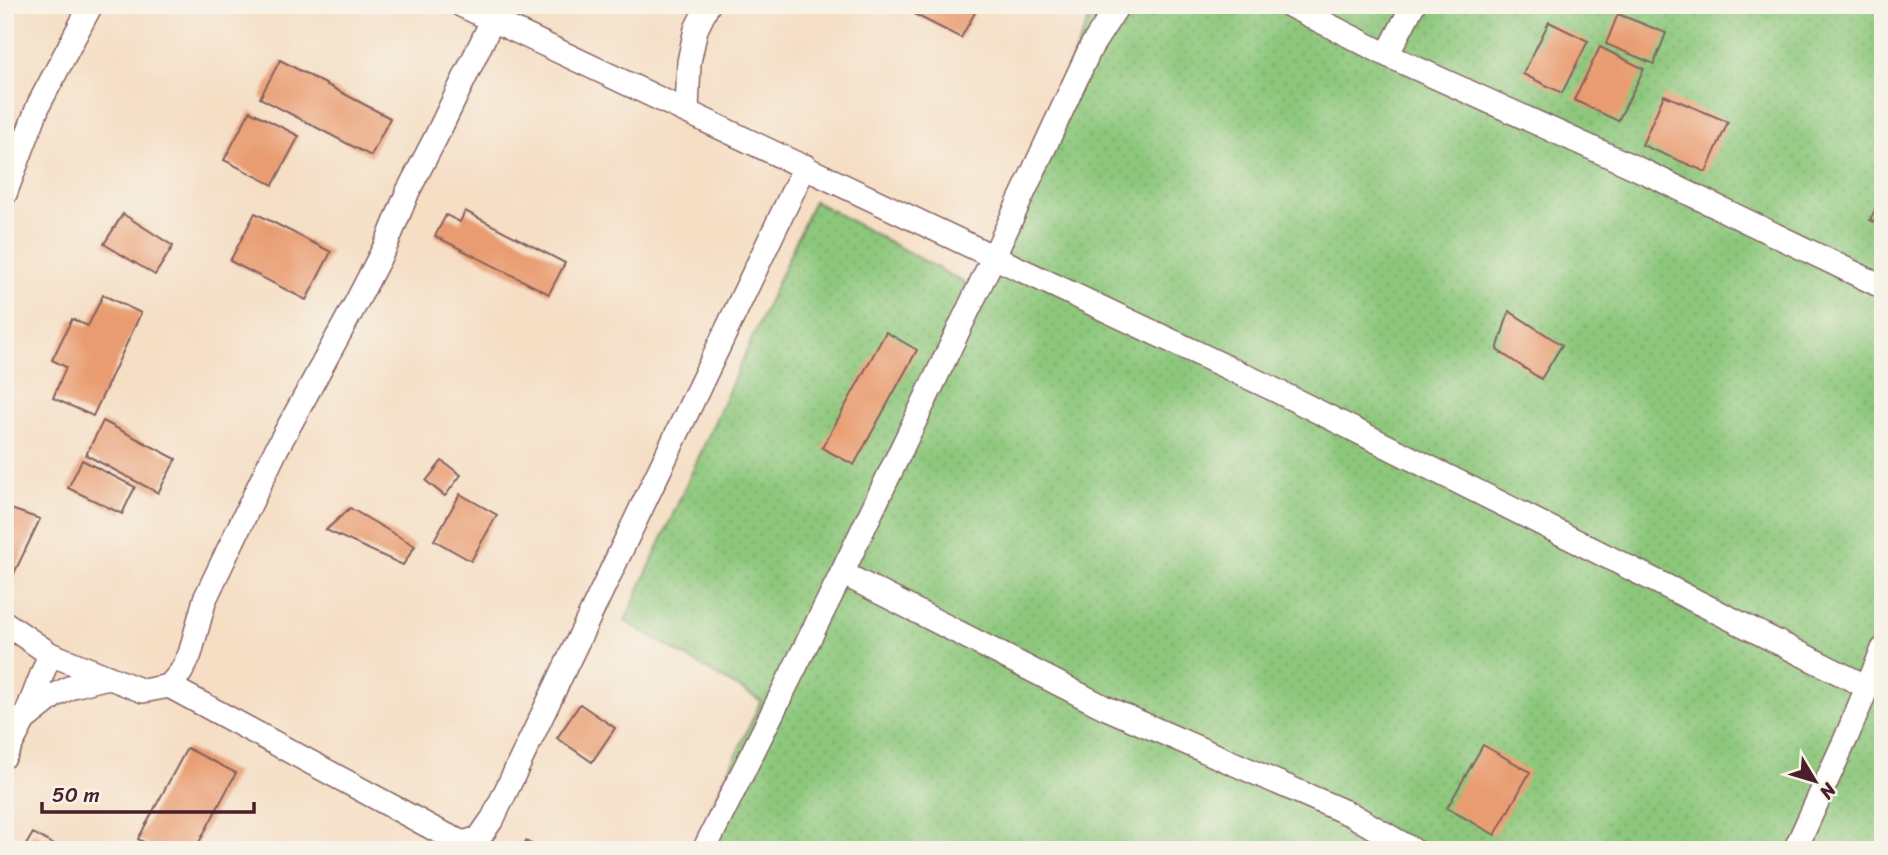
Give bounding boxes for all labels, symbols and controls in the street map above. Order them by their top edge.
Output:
north arrow [1780,746,1850,816]
scale bar [42,771,254,815]
text: N [1810,775,1846,807]
text: 50 m [52,776,100,814]

